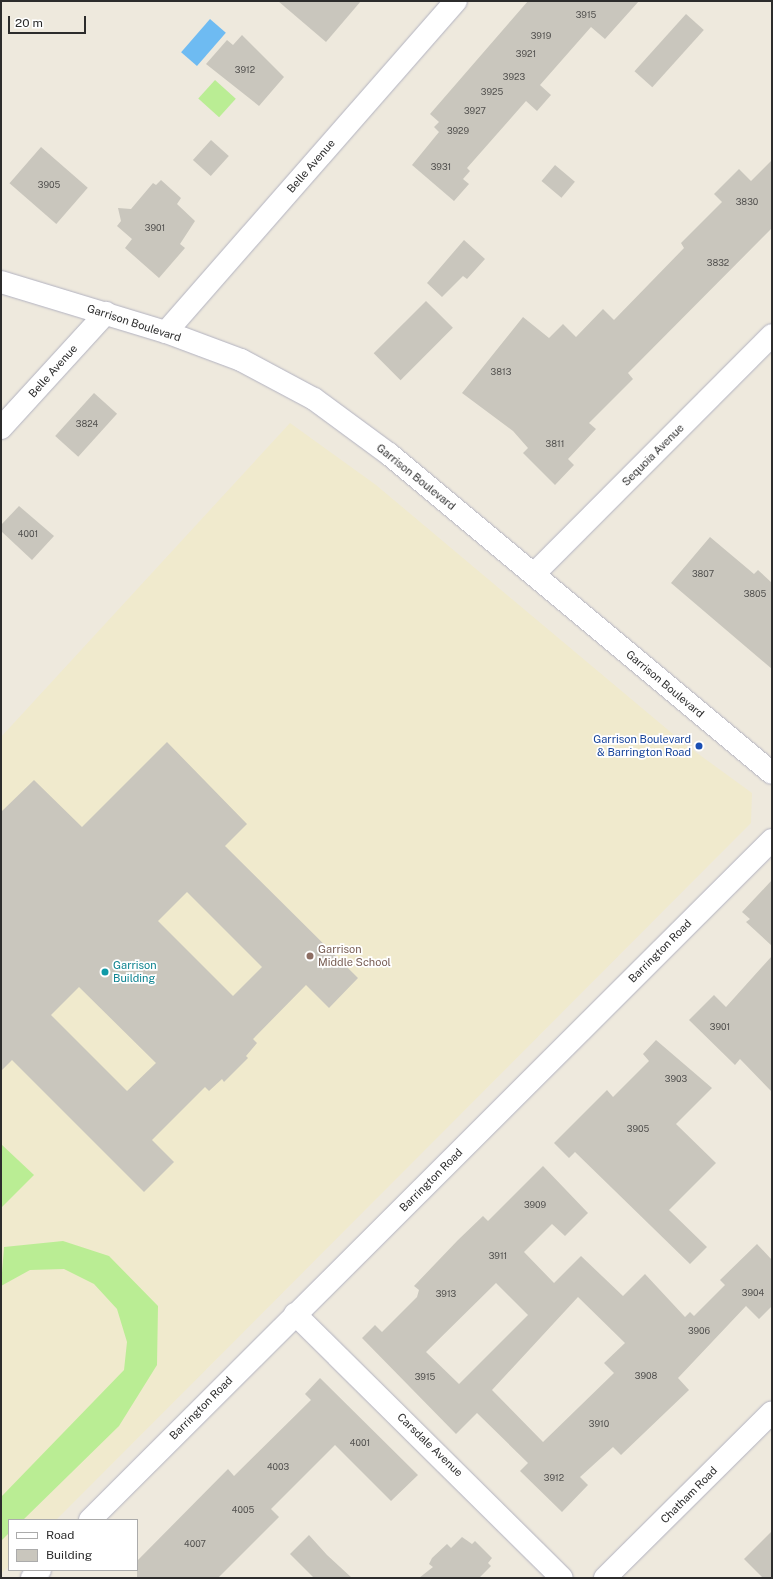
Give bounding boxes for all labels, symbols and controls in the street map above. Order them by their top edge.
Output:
scale bar [10,8,88,34]
house number: 3915 [576,10,596,20]
text: 20 m [15,16,43,30]
house number: 3919 [531,31,551,41]
house number: 3921 [516,49,536,59]
house number: 3912 [235,65,255,75]
house number: 3923 [503,72,525,82]
house number: 3925 [481,87,503,97]
house number: 3927 [464,106,486,116]
house number: 3929 [447,126,469,136]
street label: Belle Avenue [284,137,338,195]
house number: 3931 [431,162,451,172]
house number: 3905 [38,180,60,190]
house number: 3830 [736,197,758,207]
house number: 3901 [145,223,165,233]
house number: 3832 [707,258,729,268]
street label: Garrison Boulevard [85,302,183,344]
street label: Belle Avenue [26,342,80,400]
house number: 3813 [491,367,511,377]
house number: 3824 [76,419,98,429]
street label: Sequoia Avenue [619,421,687,489]
house number: 3811 [546,439,564,449]
street label: Garrison Boulevard [374,441,458,513]
house number: 4001 [18,529,38,539]
house number: 3807 [692,569,714,579]
house number: 3805 [744,589,766,599]
street label: Garrison Boulevard [623,648,707,720]
place label: Garrison Boulevard & Barrington Road [593,733,691,759]
marker: Garrison Boulevard & Barrington Road [694,741,704,751]
street label: Barrington Road [626,917,694,985]
place label: Garrison Middle School [318,943,391,969]
marker: Garrison Middle School [305,951,315,961]
place label: Garrison Building [113,959,157,985]
marker: Garrison Building [100,967,110,977]
house number: 3901 [710,1022,730,1032]
house number: 3903 [665,1074,687,1084]
house number: 3905 [627,1124,649,1134]
street label: Barrington Road [397,1146,465,1214]
house number: 3909 [524,1200,546,1210]
house number: 3911 [489,1251,507,1261]
house number: 3904 [742,1288,764,1298]
house number: 3913 [436,1289,456,1299]
house number: 3906 [688,1326,710,1336]
house number: 3908 [635,1371,657,1381]
house number: 3915 [415,1372,435,1382]
street label: Barrington Road [167,1374,235,1442]
street label: Carsdale Avenue [395,1410,465,1480]
house number: 3910 [589,1419,609,1429]
house number: 4001 [350,1438,370,1448]
house number: 4003 [267,1462,289,1472]
street label: Chatham Road [658,1464,720,1526]
house number: 3912 [544,1473,564,1483]
house number: 4005 [232,1505,254,1515]
legend [8,1519,138,1571]
text: Road [46,1528,74,1542]
house number: 4007 [184,1539,206,1549]
text: Building [46,1548,92,1562]

